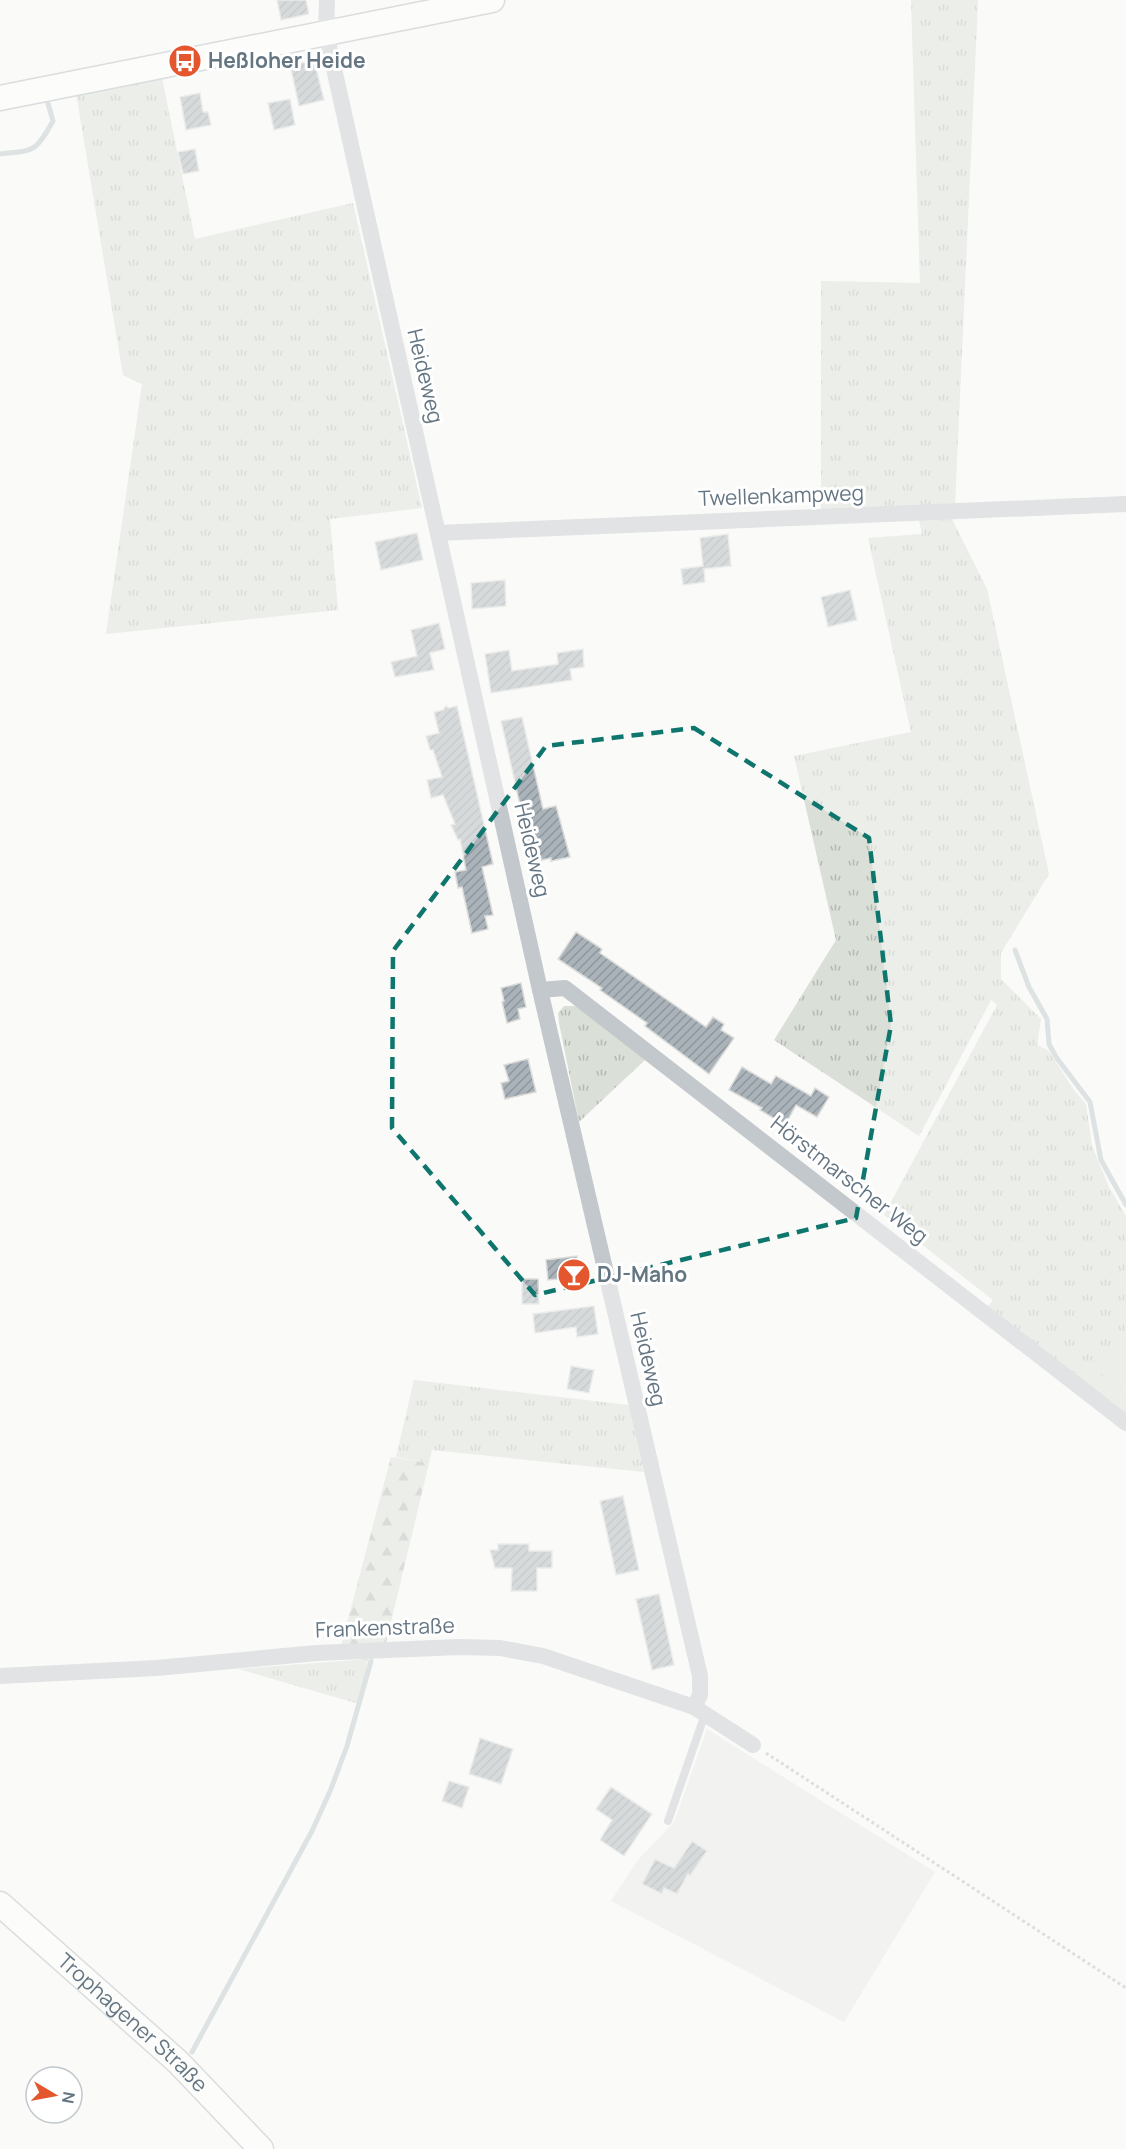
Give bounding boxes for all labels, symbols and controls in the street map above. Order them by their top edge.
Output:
bus stop icon: Heßloher Heide [167,43,203,79]
place label: Heßloher Heide [208,46,366,74]
street label: Heideweg [402,326,450,426]
street label: Twellenkampweg [698,478,864,512]
street label: Heideweg [509,800,557,900]
street label: Hörstmarscher Weg [765,1109,934,1249]
bar icon: DJ-Maho [556,1257,592,1293]
place label: DJ-Maho [597,1260,687,1288]
street label: Heideweg [625,1309,673,1409]
street label: Frankenstraße [315,1611,455,1643]
street label: Trophagener Straße [52,1947,214,2098]
north arrow [24,2065,84,2125]
text: N [57,2090,81,2105]

